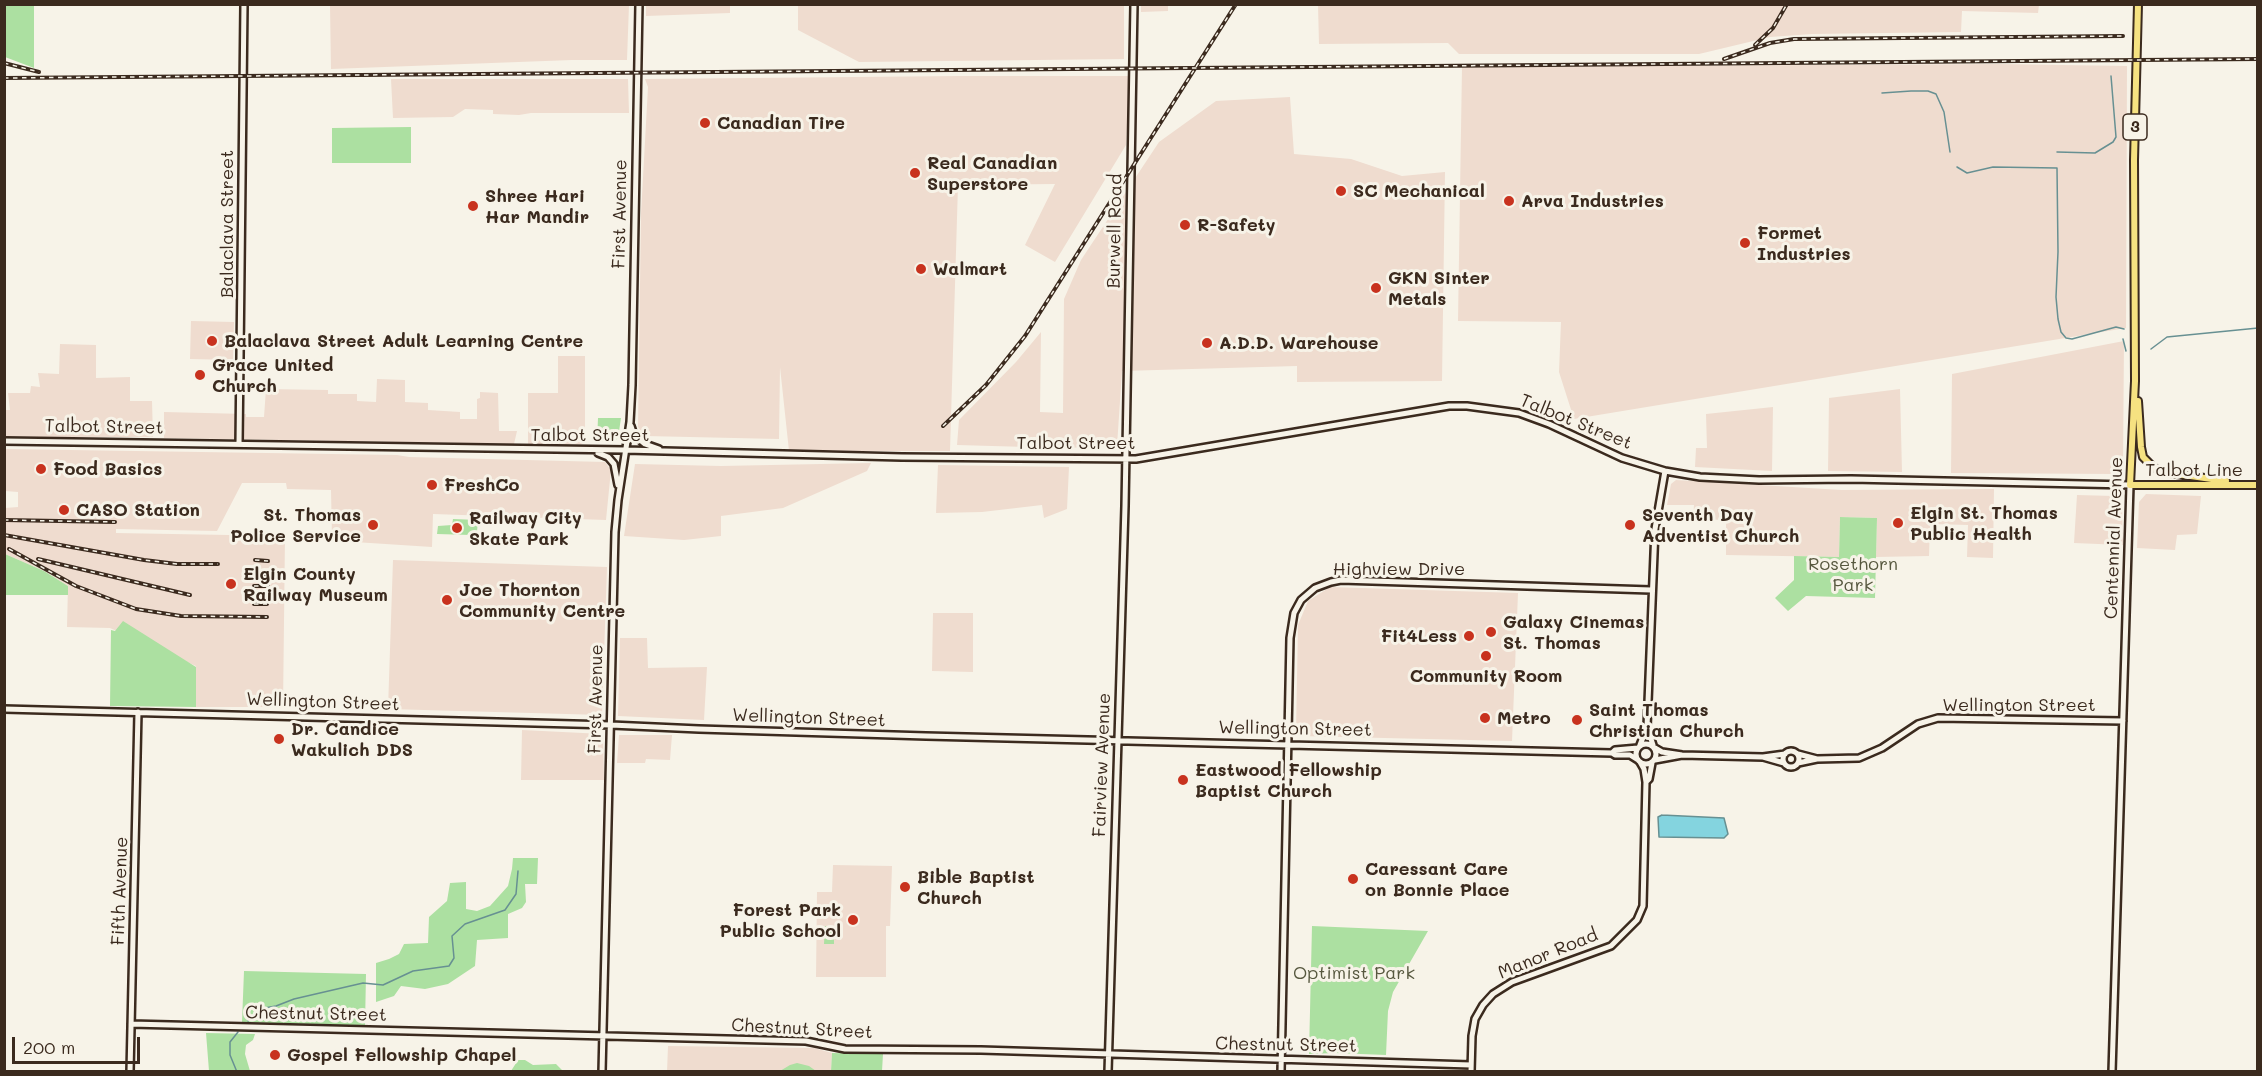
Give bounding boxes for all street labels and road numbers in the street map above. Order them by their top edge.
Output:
road number: 3 [2123,114,2147,140]
street label: Balaclava Street [216,150,238,298]
street label: First Avenue [608,159,632,269]
street label: Burwell Road [1103,173,1127,289]
street label: Talbot Street [1517,390,1635,454]
street label: Talbot Street [44,415,164,439]
street label: Talbot Street [531,424,649,446]
street label: Talbot Street [1017,432,1135,454]
street label: Centennial Avenue [2100,457,2128,619]
street label: Talbot Line [2145,459,2243,481]
street label: Highview Drive [1333,558,1465,580]
street label: First Avenue [584,644,608,754]
street label: Wellington Street [246,689,400,715]
street label: Fairview Avenue [1089,693,1115,837]
street label: Wellington Street [1942,694,2096,716]
street label: Wellington Street [732,705,886,731]
street label: Wellington Street [1218,717,1372,741]
street label: Fifth Avenue [107,836,133,946]
street label: Manor Road [1495,924,1601,984]
street label: Chestnut Street [245,1002,387,1026]
street label: Chestnut Street [731,1015,873,1043]
street label: Chestnut Street [1215,1033,1357,1057]

